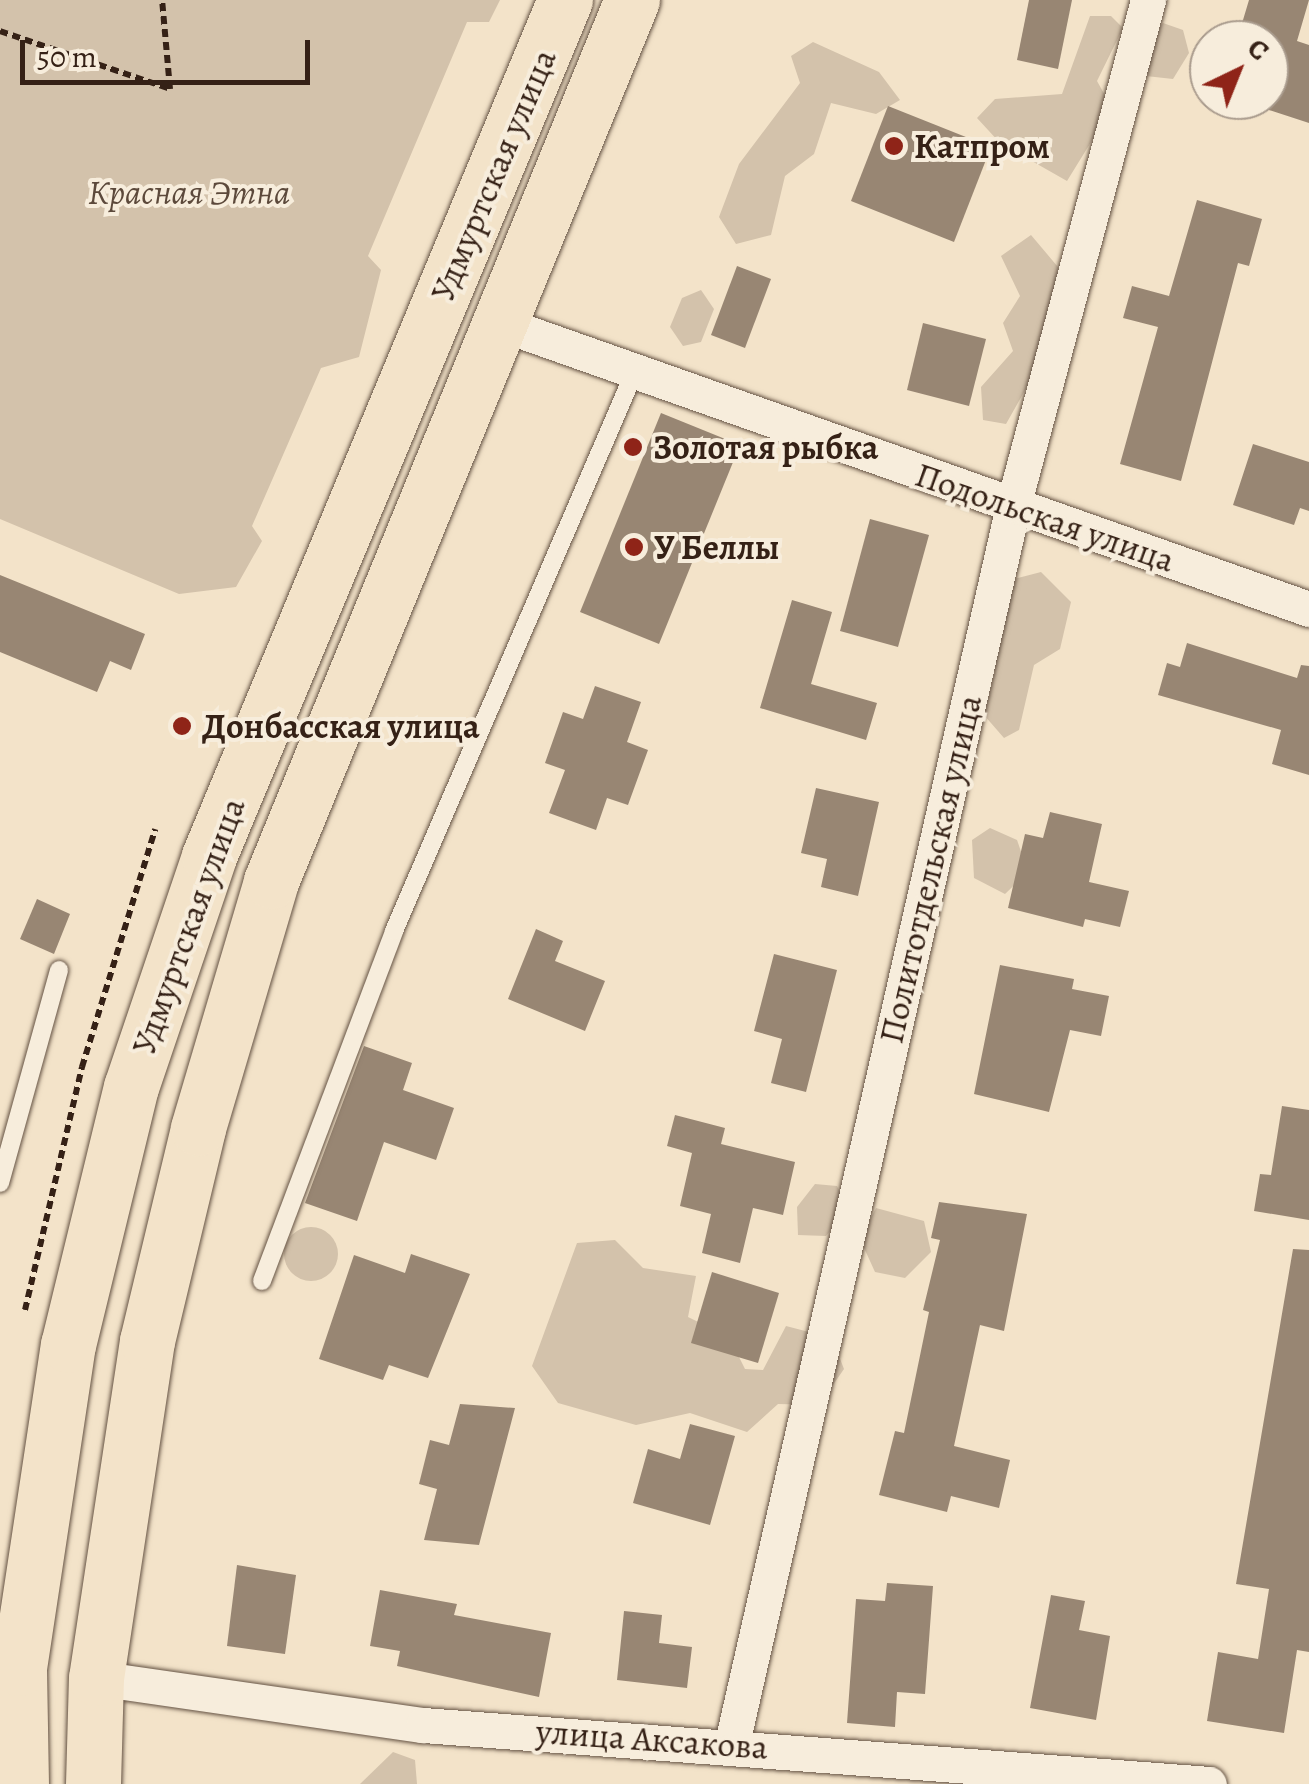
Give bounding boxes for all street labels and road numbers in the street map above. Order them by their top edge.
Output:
street label: Удмуртская улица [421,43,565,307]
street label: Подольская улица [910,453,1180,581]
street label: Политотдельская улица [869,691,991,1047]
street label: Удмуртская улица [122,792,254,1060]
street label: улица Аксакова [535,1710,769,1768]

